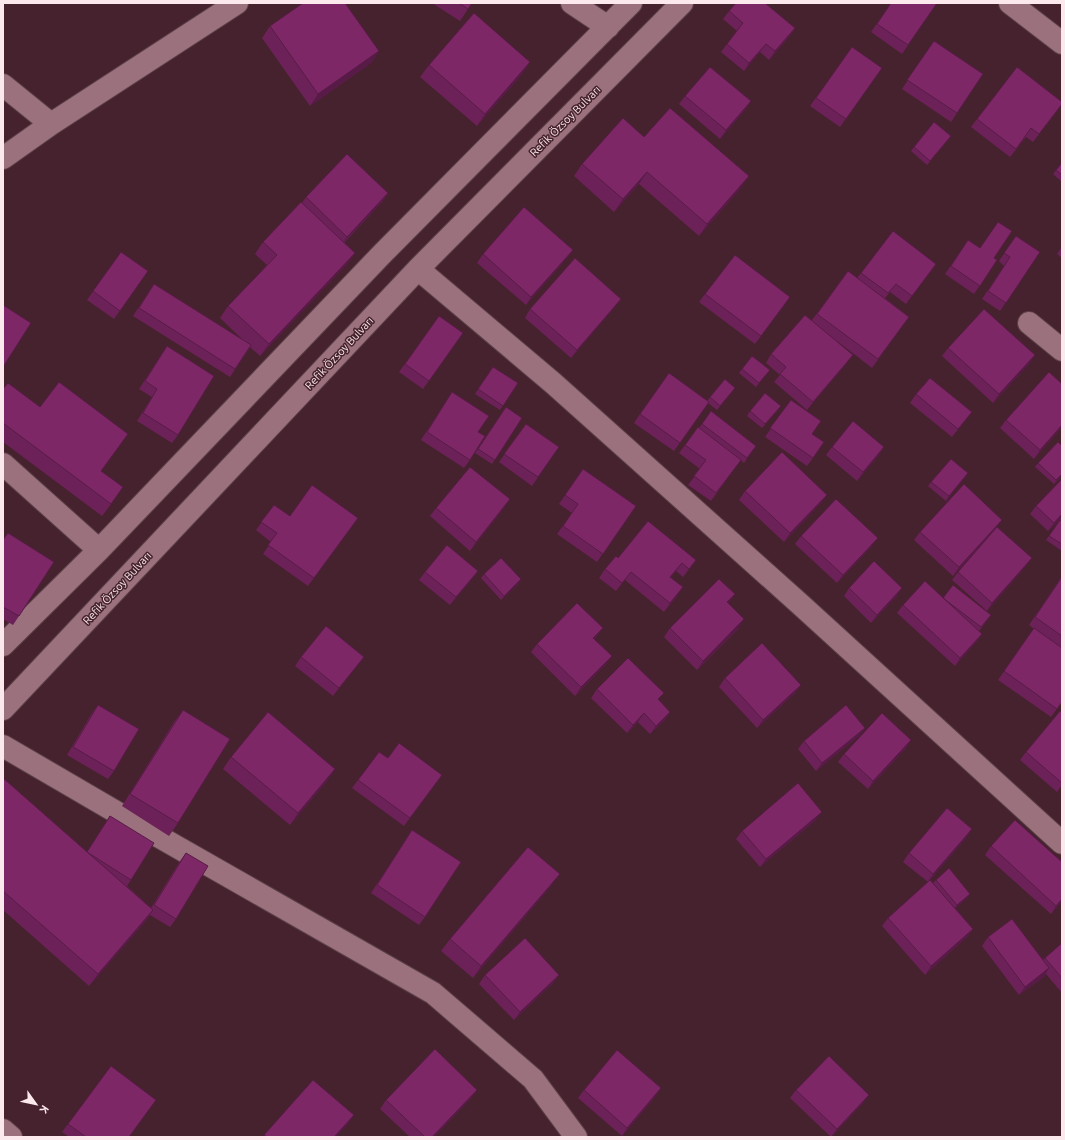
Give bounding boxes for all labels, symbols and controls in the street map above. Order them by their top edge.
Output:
street label: Refik Özsoy Bulvarı [527,83,603,159]
street label: Refik Özsoy Bulvarı [302,314,376,392]
street label: Refik Özsoy Bulvarı [80,549,154,627]
north arrow [16,1084,56,1124]
text: K [37,1103,51,1116]

